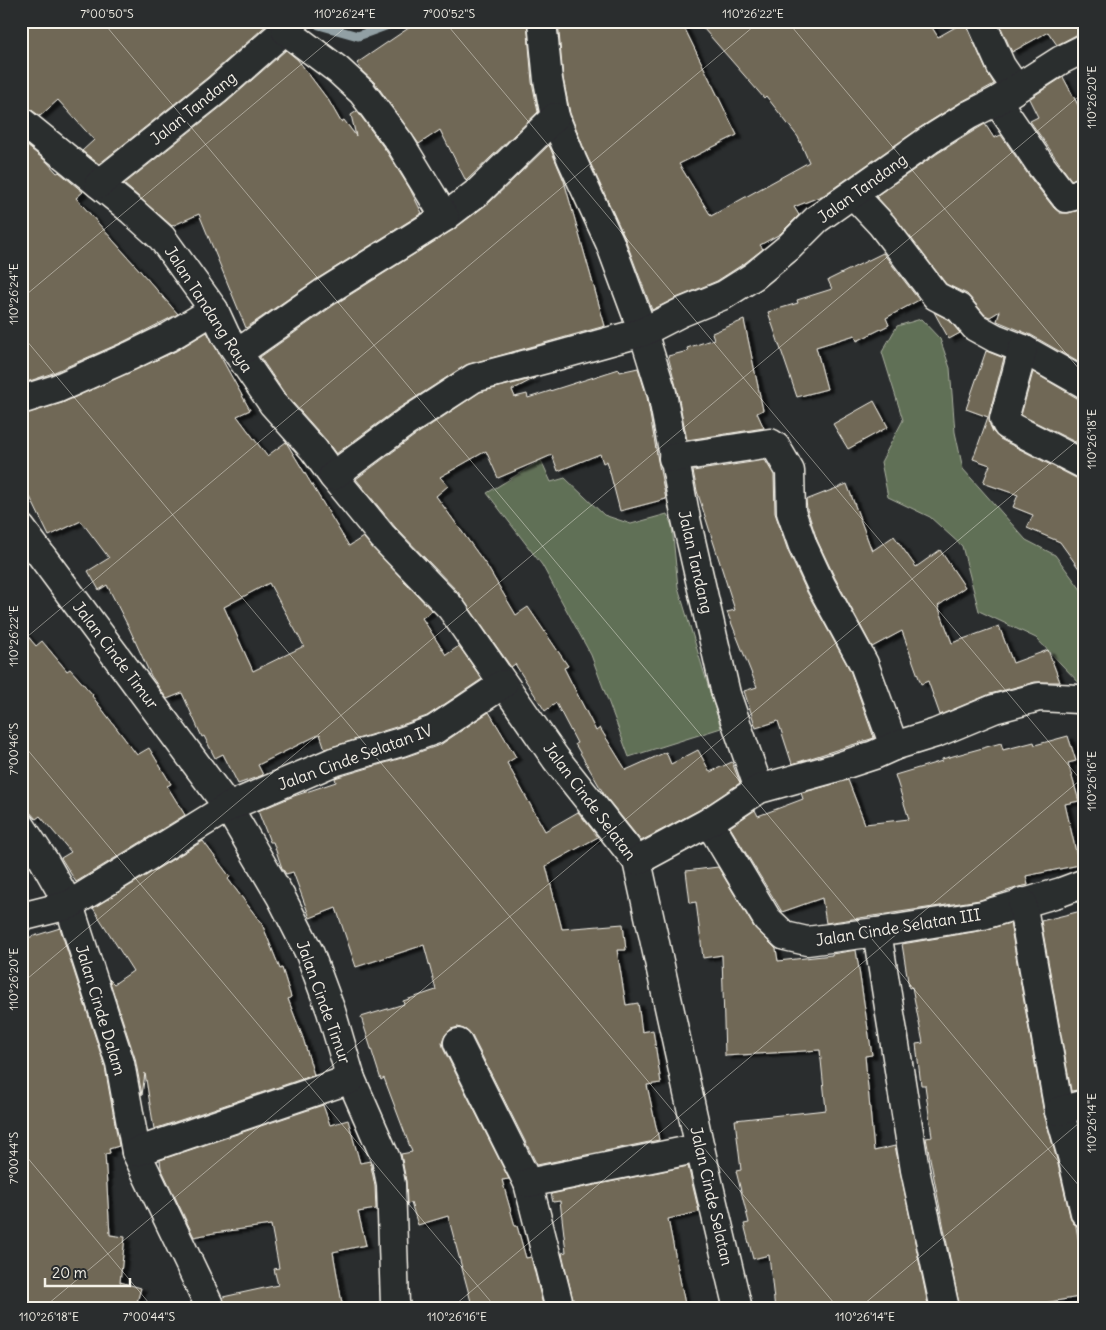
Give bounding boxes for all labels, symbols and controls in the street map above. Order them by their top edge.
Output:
text: 7°00'50"S [80,6,134,21]
text: 110°26'24"E [314,6,376,21]
text: 7°00'52"S [423,6,475,21]
text: 110°26'22"E [722,6,784,21]
text: 110°26'20"E [1084,66,1099,128]
street label: Jalan Tandang [146,67,240,149]
street label: Jalan Tandang [813,149,911,227]
street label: Jalan Tandang Raya [161,242,257,376]
text: 110°26'24"E [6,263,21,325]
text: 110°26'18"E [1084,409,1099,469]
street label: Jalan Tandang [674,508,718,616]
street label: Jalan Cinde Timur [69,597,163,713]
text: 110°26'22"E [6,605,21,667]
street label: Jalan Cinde Selatan IV [275,720,435,794]
text: 7°00'46"S [6,723,21,775]
street label: Jalan Cinde Selatan [539,738,641,864]
text: 110°26'16"E [1084,751,1099,811]
street label: Jalan Cinde Selatan III [814,904,982,950]
street label: Jalan Cinde Timur [292,938,356,1067]
street label: Jalan Cinde Dalam [72,942,130,1078]
text: 110°26'20"E [6,948,21,1010]
text: 110°26'14"E [1084,1093,1099,1153]
street label: Jalan Cinde Selatan [686,1124,738,1268]
text: 7°00'44"S [6,1132,21,1184]
scale bar [45,1255,130,1287]
text: 20 m [52,1263,87,1282]
text: 110°26'18"E [19,1309,79,1324]
text: 7°00'44"S [123,1309,175,1324]
text: 110°26'16"E [427,1309,487,1324]
text: 110°26'14"E [835,1309,895,1324]

